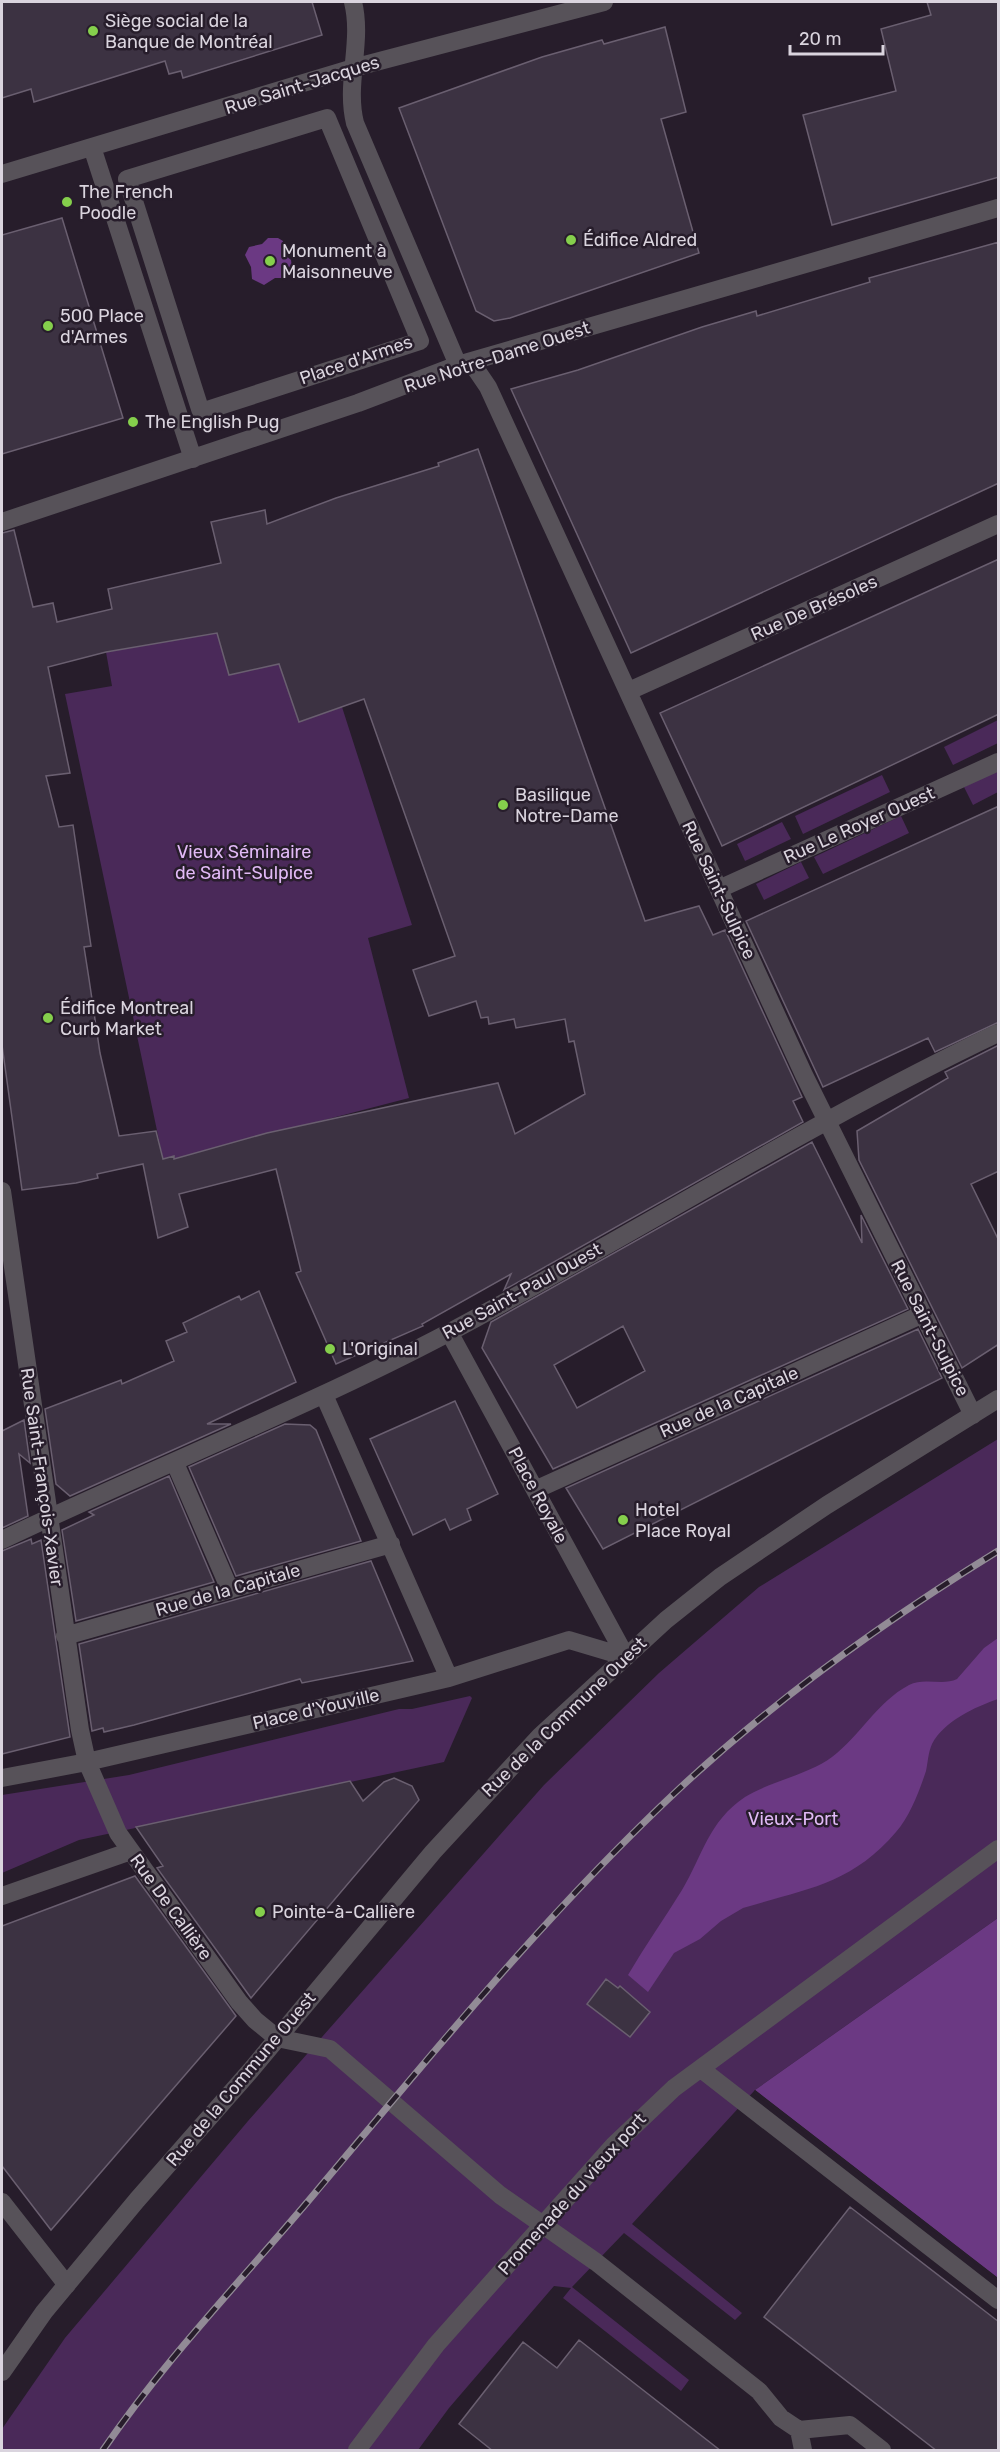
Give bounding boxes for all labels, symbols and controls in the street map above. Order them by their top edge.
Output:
place label: Siège social de la Banque de Montréal [105,10,273,53]
scale bar [790,18,883,56]
marker: Siège social de la Banque de Montréal [86,24,100,38]
text: 20 m [799,28,841,50]
street label: Rue Saint-Jacques [222,51,382,119]
place label: The French Poodle [79,181,173,224]
marker: The French Poodle [60,195,74,209]
place label: Édifice Aldred [583,229,697,251]
marker: Édifice Aldred [564,233,578,247]
place label: Monument à Maisonneuve [282,240,393,283]
marker: Monument à Maisonneuve [263,254,277,268]
place label: 500 Place d'Armes [60,305,144,348]
street label: Rue Notre-Dame Ouest [401,317,593,397]
marker: 500 Place d'Armes [41,319,55,333]
street label: Place d'Armes [297,330,415,390]
place label: The English Pug [145,411,280,433]
marker: The English Pug [126,415,140,429]
street label: Rue De Brésoles [747,570,881,646]
street label: Rue Le Royer Ouest [780,782,938,868]
place label: Basilique Notre-Dame [515,784,619,827]
marker: Basilique Notre-Dame [496,798,510,812]
street label: Rue Saint-Sulpice [677,817,761,963]
park label: Vieux Séminaire de Saint-Sulpice [175,841,313,884]
place label: Édifice Montreal Curb Market [60,997,194,1040]
marker: Édifice Montreal Curb Market [41,1011,55,1025]
street label: Rue Saint-Paul Ouest [438,1238,606,1344]
street label: Rue Saint-Sulpice [886,1256,974,1400]
place label: L'Original [342,1338,418,1360]
marker: L'Original [323,1342,337,1356]
street label: Rue de la Capitale [656,1362,802,1442]
street label: Rue Saint-François-Xavier [16,1366,68,1588]
street label: Place Royale [503,1443,573,1547]
place label: Hotel Place Royal [635,1499,731,1542]
marker: Hotel Place Royal [616,1513,630,1527]
street label: Rue de la Capitale [153,1559,303,1621]
street label: Rue de la Commune Ouest [477,1632,651,1802]
street label: Place d'Youville [250,1684,382,1734]
park label: Vieux-Port [748,1808,838,1830]
street label: Rue De Callière [125,1850,217,1964]
place label: Pointe-à-Callière [272,1901,415,1923]
marker: Pointe-à-Callière [253,1905,267,1919]
street label: Rue de la Commune Ouest [162,1987,320,2171]
street label: Promenade du vieux port [493,2108,651,2280]

